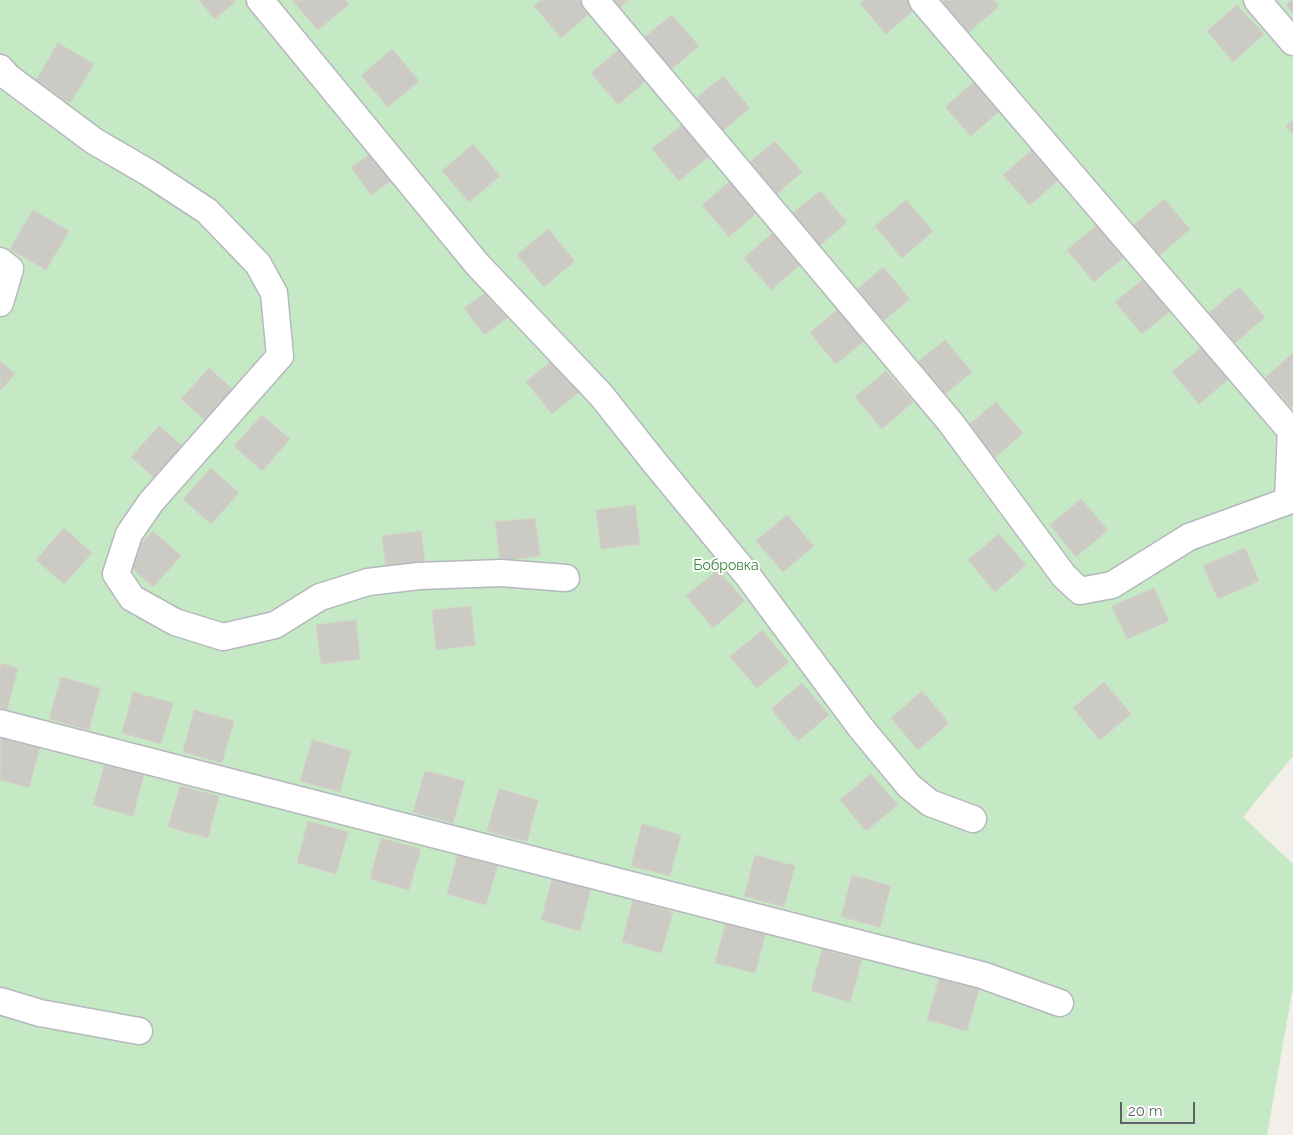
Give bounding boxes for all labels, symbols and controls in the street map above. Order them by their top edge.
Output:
park label: Бобровка [693,558,759,574]
scale bar [1123,1092,1198,1124]
text: 20 m [1128,1102,1163,1120]

